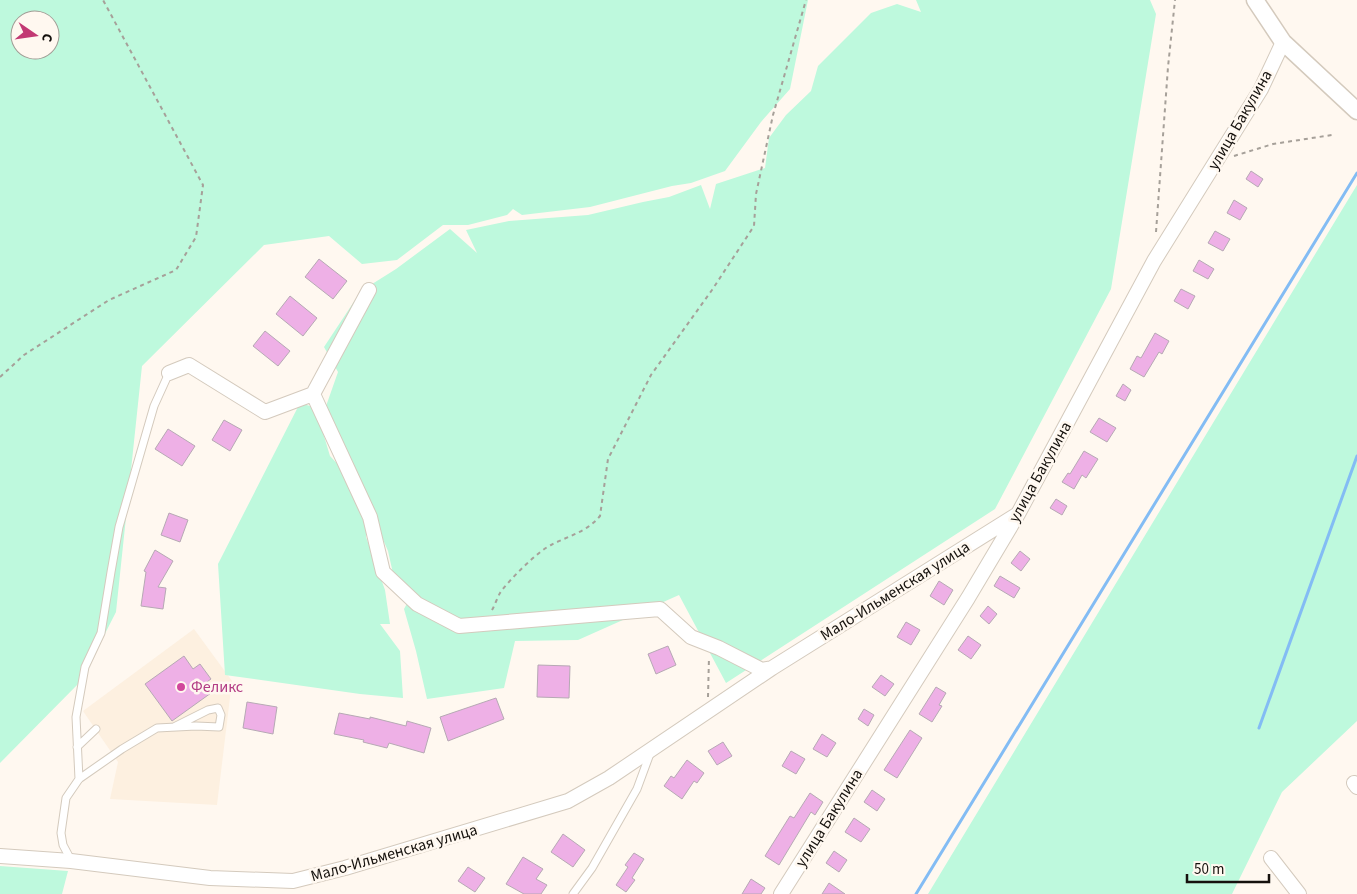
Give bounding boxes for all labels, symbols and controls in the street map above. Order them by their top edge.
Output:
north arrow [10,10,60,60]
text: С [36,31,57,44]
street label: улица Бакулина [1202,66,1278,174]
street label: улица Бакулина [1003,418,1077,526]
street label: Мало-Ильменская улица [816,536,974,646]
place label: Феликс [191,676,243,698]
marker: Феликс [175,681,187,693]
street label: улица Бакулина [790,765,868,871]
street label: Мало-Ильменская улица [308,819,480,887]
scale bar [1187,852,1270,884]
text: 50 m [1194,859,1224,880]

